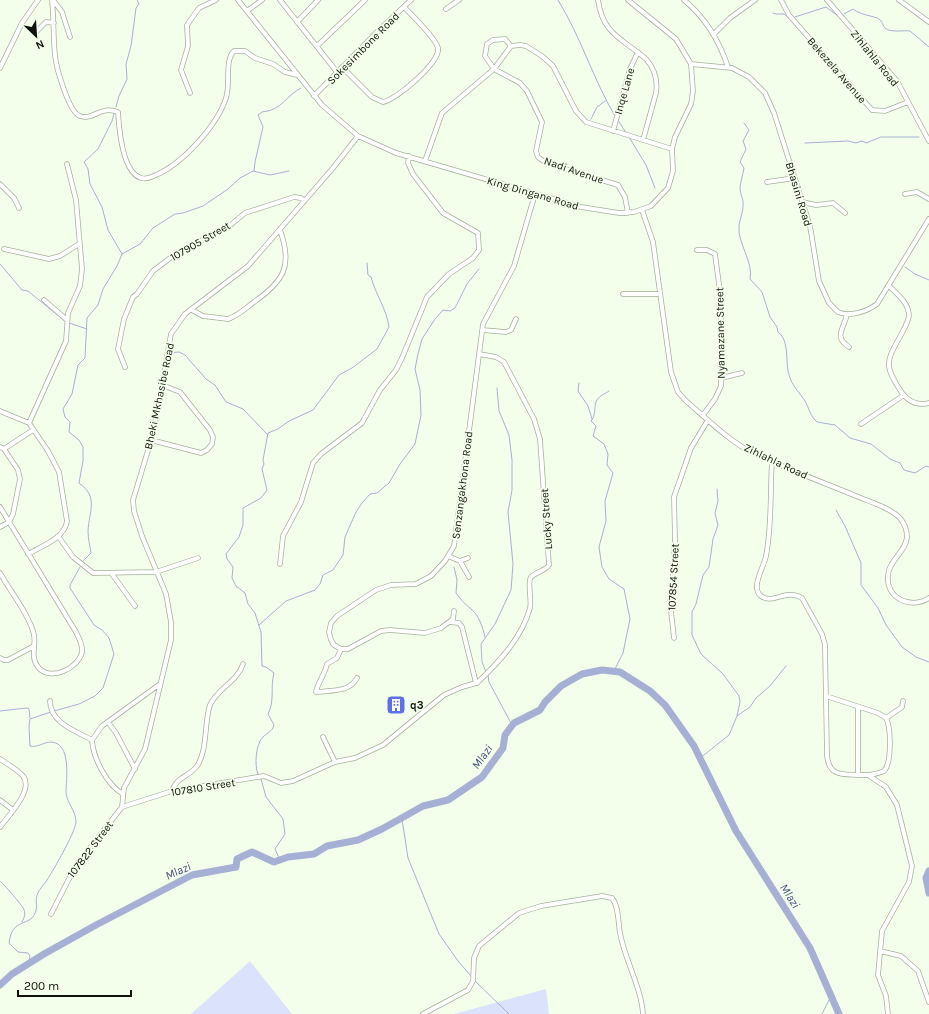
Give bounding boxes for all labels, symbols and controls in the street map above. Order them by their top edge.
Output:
street label: Sokesimbone Road [325,10,402,87]
north arrow [16,16,56,56]
street label: Zihlahla Road [848,27,901,89]
street label: Bekezela Avenue [804,35,869,106]
text: N [34,37,46,52]
street label: Inqe Lane [612,66,637,116]
street label: Nadi Avenue [542,154,606,187]
street label: Bhasini Road [783,160,814,228]
street label: King Dingane Road [485,174,580,213]
street label: 107905 Street [168,219,233,264]
street label: Nyamazane Street [713,287,728,379]
street label: Bheki Mkhasibe Road [142,342,177,451]
street label: Senzangakhona Road [449,430,476,540]
street label: Zihlahla Road [742,441,810,482]
street label: Lucky Street [538,488,555,550]
street label: 107854 Street [665,543,682,611]
building icon: q3 [385,694,407,716]
place label: q3 [410,699,424,712]
water label: Mlazi [469,742,495,772]
street label: 107810 Street [170,776,236,799]
street label: 107822 Street [65,818,116,880]
water label: Mlazi [163,859,193,883]
water label: Mlazi [777,881,803,911]
scale bar [18,972,131,998]
text: 200 m [24,979,59,993]

